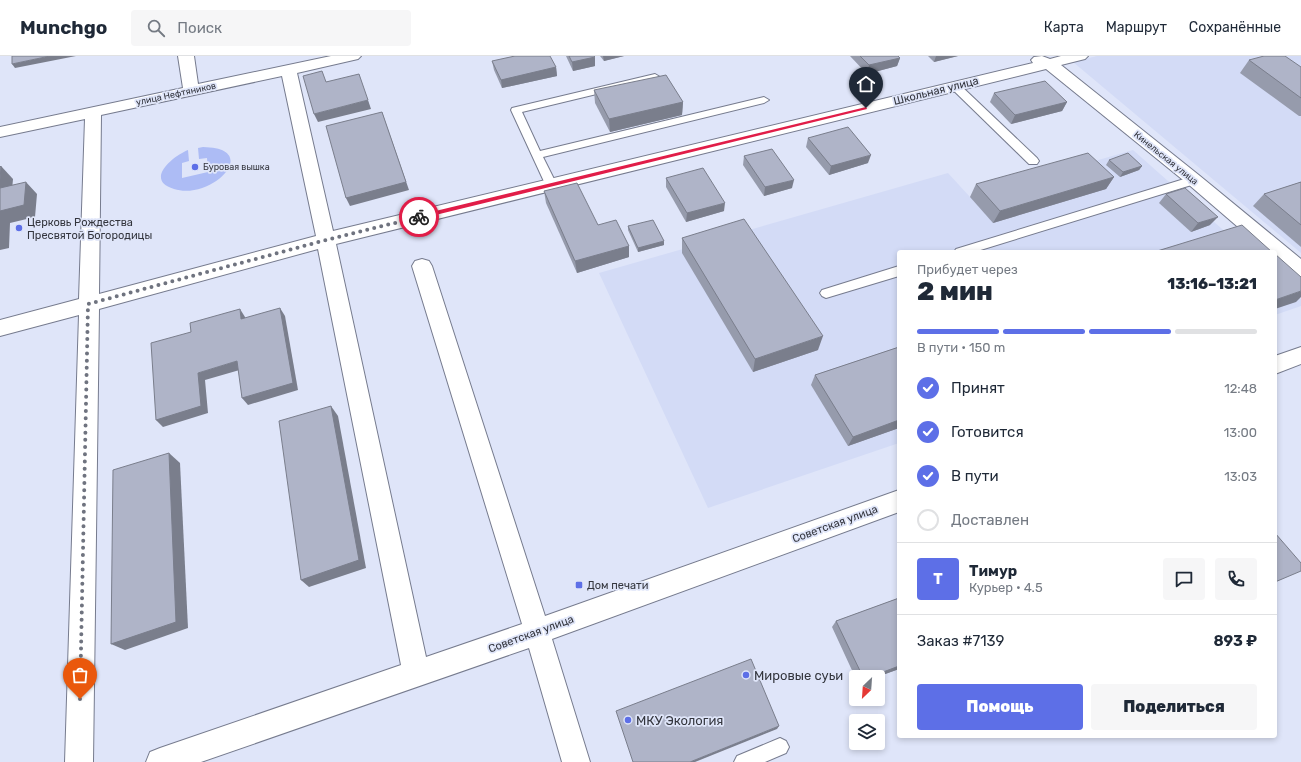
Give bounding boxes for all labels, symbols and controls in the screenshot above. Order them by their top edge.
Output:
search box [131,10,411,46]
text: Munchgo [20,16,107,39]
icon: search [145,17,167,39]
text: Поиск [177,19,222,37]
text: Карта [1044,19,1084,36]
text: Маршрут [1106,19,1167,36]
text: Сохранённые [1189,19,1281,36]
pin [849,67,883,108]
icon: home [855,73,877,95]
street label: Школьная улица [892,74,980,108]
street label: улица Нефтяников [135,81,217,107]
street label: Кинельская улица [1132,129,1200,187]
marker: Буровая вышка [190,162,200,172]
place label: Буровая вышка [203,162,270,172]
courier [399,197,439,237]
icon: bike [408,206,430,228]
place label: Церковь Рождества Пресвятой Богородицы [27,216,152,242]
marker: Церковь Рождества Пресвятой Богородицы [14,223,24,233]
text: Прибудет через [917,262,1018,277]
text: 13:16–13:21 [1167,275,1257,293]
text: 2 мин [917,276,993,307]
text: В пути · 150 m [917,340,1005,355]
icon: check [917,377,939,399]
text: Принят [951,379,1005,397]
text: 12:48 [1224,381,1257,396]
icon: check [917,421,939,443]
text: Готовится [951,423,1024,441]
text: 13:00 [1224,425,1257,440]
icon: check [917,465,939,487]
text: В пути [951,467,999,485]
text: 13:03 [1224,469,1257,484]
street label: Советская улица [790,503,880,545]
text: Доставлен [951,511,1029,529]
button: chat [1163,558,1205,600]
button: phone [1215,558,1257,600]
text: Тимур [969,562,1017,580]
text: Т [933,570,943,588]
place label: Дом печати [587,579,648,592]
marker: Дом печати [574,580,584,590]
text: Курьер · 4.5 [969,580,1043,595]
street label: Советская улица [486,613,576,655]
text: Заказ #7139 [917,632,1005,650]
text: 893 ₽ [1213,632,1257,650]
pin [63,658,97,699]
icon: bag [69,664,91,686]
place label: Мировые суьи [754,668,843,683]
marker: Мировые суьи [741,670,751,680]
north arrow [849,670,885,706]
map controls [849,670,885,750]
button: Помощь [917,684,1083,730]
button: Поделиться [1091,684,1257,730]
place label: МКУ Экология [636,713,723,728]
button: layers [849,714,885,750]
marker: МКУ Экология [623,715,633,725]

